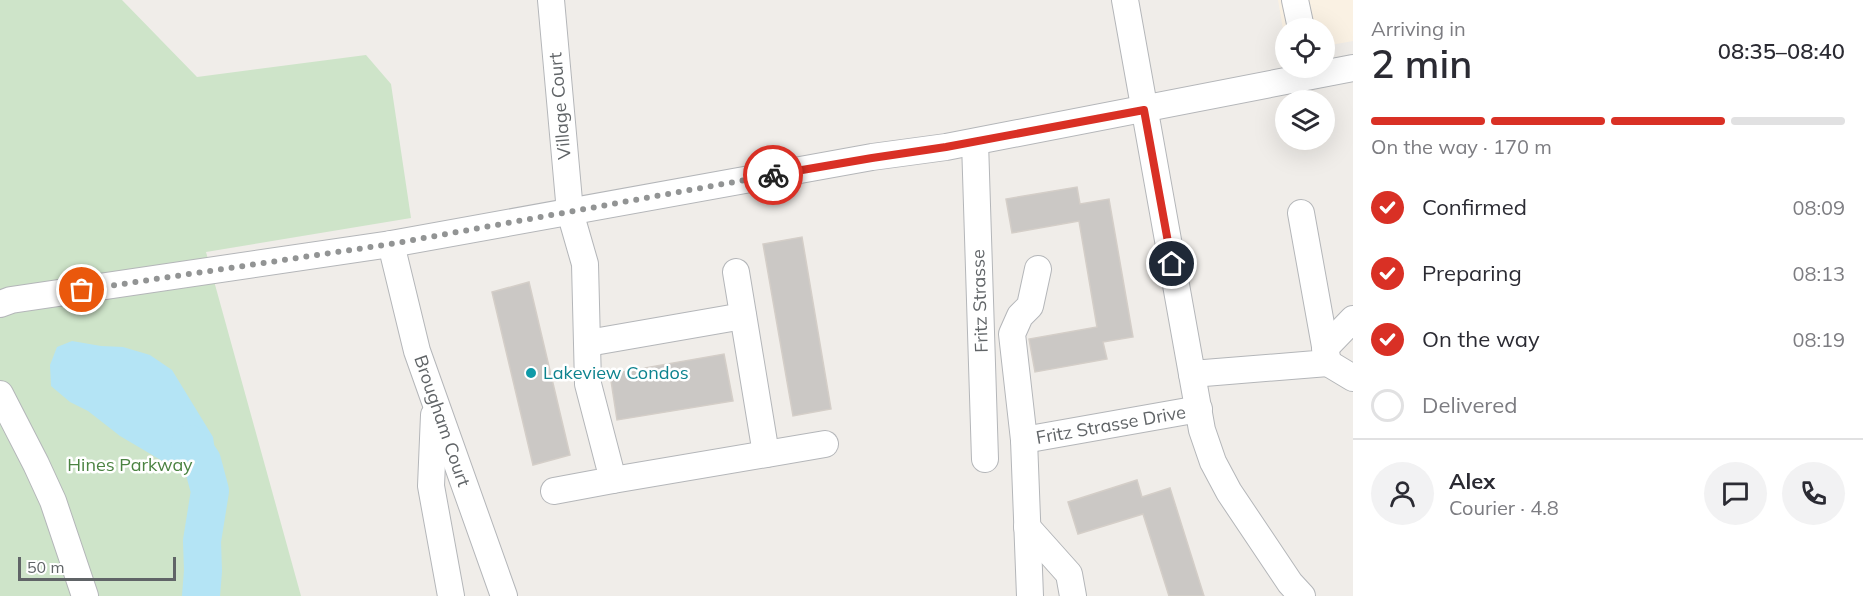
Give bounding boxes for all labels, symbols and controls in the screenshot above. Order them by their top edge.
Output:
text: Arriving in [1371,16,1466,41]
map controls [1275,18,1335,150]
button: locate [1275,18,1335,78]
text: 08:35–08:40 [1718,37,1845,65]
text: 2 min [1371,39,1472,88]
street label: Village Court [543,52,576,160]
button: layers [1275,90,1335,150]
text: On the way · 170 m [1371,134,1552,159]
courier [743,145,803,205]
icon: bike [757,159,790,192]
icon: check [1371,191,1404,224]
text: Confirmed [1422,193,1527,221]
text: 08:09 [1792,195,1845,220]
pin [1146,238,1197,289]
icon: home [1155,247,1188,280]
street label: Fritz Strasse [966,249,993,353]
icon: check [1371,257,1404,290]
text: Preparing [1422,259,1522,287]
text: 08:13 [1792,261,1845,286]
pin [56,264,107,315]
icon: bag [65,273,98,306]
icon: check [1371,323,1404,356]
text: On the way [1422,325,1540,353]
text: 08:19 [1792,327,1845,352]
street label: Brougham Court [409,352,476,490]
place label: Lakeview Condos [543,361,689,384]
marker: Lakeview Condos [524,366,538,380]
text: Delivered [1422,391,1517,419]
street label: Fritz Strasse Drive [1034,400,1188,449]
park label: Hines Parkway [67,453,193,476]
button: person [1371,462,1434,525]
button: chat [1704,462,1767,525]
button: phone [1782,462,1845,525]
text: Alex [1449,467,1495,495]
text: Courier · 4.8 [1449,495,1559,520]
scale bar [18,554,176,582]
text: 50 m [27,557,64,577]

